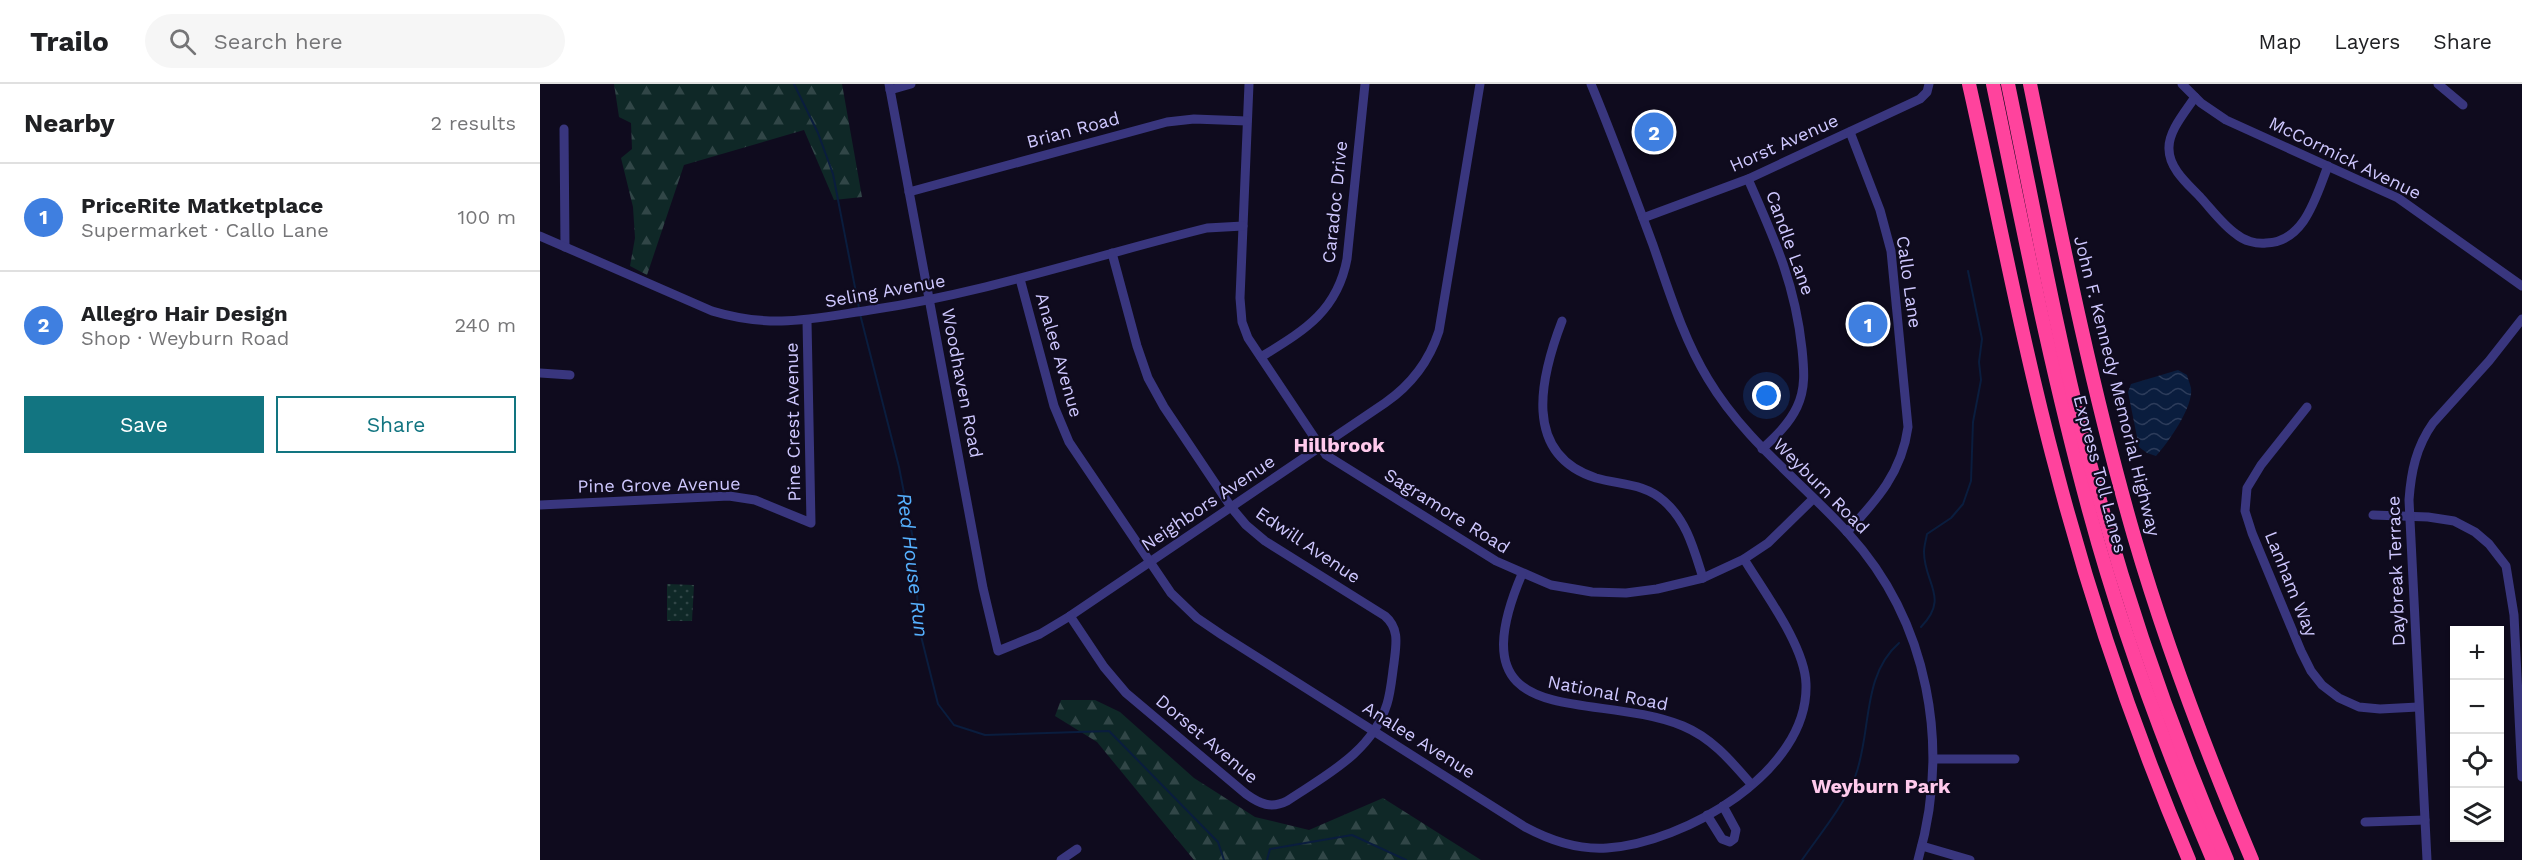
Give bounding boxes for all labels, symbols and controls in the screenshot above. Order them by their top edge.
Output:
search box [145,14,565,68]
text: Trailo [30,25,109,58]
icon: search [166,25,199,58]
text: Search here [214,29,343,54]
text: Map [2258,29,2301,54]
text: Layers [2334,29,2400,54]
text: Share [2433,29,2492,54]
street label: Brian Road [1024,107,1122,152]
text: Nearby [24,108,115,138]
street label: Horst Avenue [1726,109,1841,176]
pin: 2 [1634,110,1674,154]
text: 2 results [431,111,516,135]
street label: McCormick Avenue [2266,112,2425,204]
street label: Caradoc Drive [1318,140,1351,264]
street label: Candle Lane [1762,188,1819,298]
text: PriceRite Matketplace [81,193,323,218]
text: 1 [39,205,48,229]
text: 100 m [457,205,516,229]
text: Supermarket · Callo Lane [81,218,329,242]
street label: Callo Lane [1893,234,1926,329]
street label: John F. Kennedy Memorial Highway [2070,234,2165,539]
street label: Seling Avenue [823,270,947,311]
street label: Analee Avenue [1032,290,1087,420]
text: Allegro Hair Design [81,301,288,326]
pin: 1 [1848,302,1888,346]
street label: Woodhaven Road [938,307,987,459]
text: 2 [38,313,49,337]
text: 240 m [454,313,516,337]
text: Shop · Weyburn Road [81,326,289,350]
street label: Pine Crest Avenue [781,342,804,502]
your location [1752,381,1781,410]
street label: Express Toll Lanes [2069,393,2132,555]
button: Save [24,396,264,453]
button: Share [276,396,516,453]
district label: Hillbrook [1293,433,1385,457]
street label: Weyburn Road [1769,433,1874,538]
street label: Neighbors Avenue [1137,450,1279,555]
street label: Sagramore Road [1381,464,1514,558]
street label: Pine Grove Avenue [577,473,741,496]
water label: Red House Run [892,491,934,639]
street label: Daybreak Terrace [2382,495,2409,647]
street label: Edwill Avenue [1252,502,1365,587]
street label: Lanham Way [2261,528,2322,640]
map controls [2450,626,2504,842]
button: + [2450,626,2504,680]
street label: National Road [1546,671,1670,714]
button: − [2450,680,2504,734]
street label: Dorset Avenue [1152,690,1263,787]
street label: Analee Avenue [1359,697,1479,783]
button: locate [2450,734,2504,788]
district label: Weyburn Park [1812,774,1951,798]
button: layers [2450,788,2504,842]

